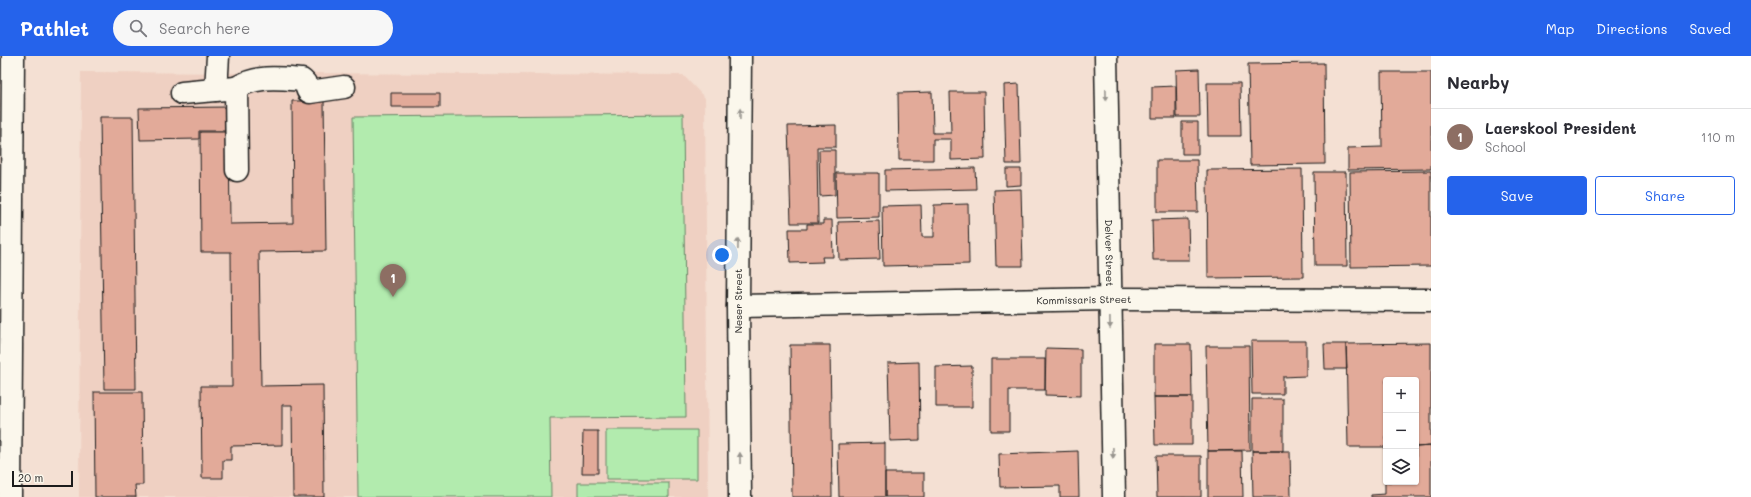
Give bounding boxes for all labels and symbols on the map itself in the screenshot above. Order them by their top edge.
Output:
one-way arrow [1103,89,1109,102]
one-way arrow [737,107,743,120]
street label: Delver Street [1102,219,1117,287]
one-way arrow [735,238,742,250]
your location [712,245,732,265]
pin: 1 [380,264,406,297]
street label: Neser Street [731,269,745,333]
street label: Kommissaris Street [1036,292,1132,307]
one-way arrow [1107,317,1113,330]
one-way arrow [1110,447,1116,460]
one-way arrow [737,451,743,464]
scale bar [12,469,73,488]

